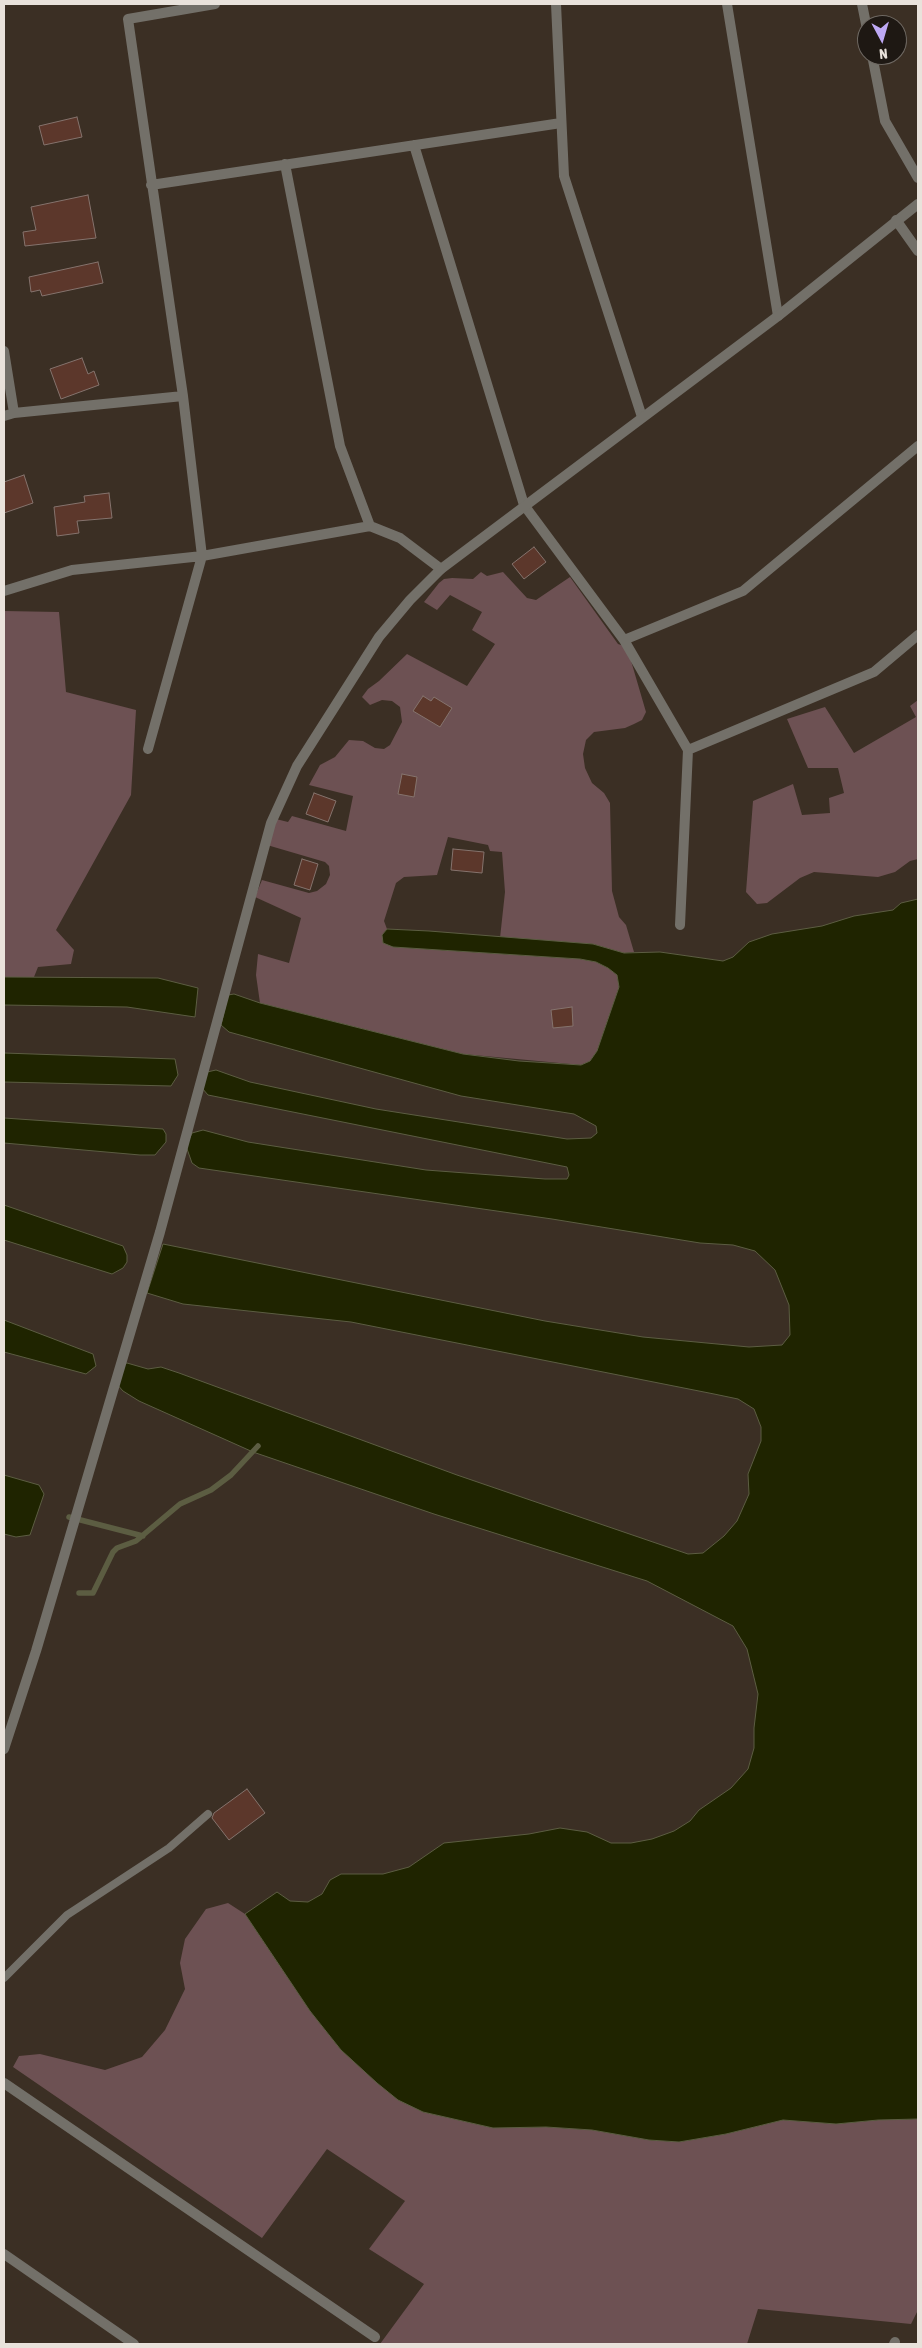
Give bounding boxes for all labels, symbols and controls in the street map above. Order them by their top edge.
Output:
north arrow [857,15,907,65]
text: N [879,46,888,62]

